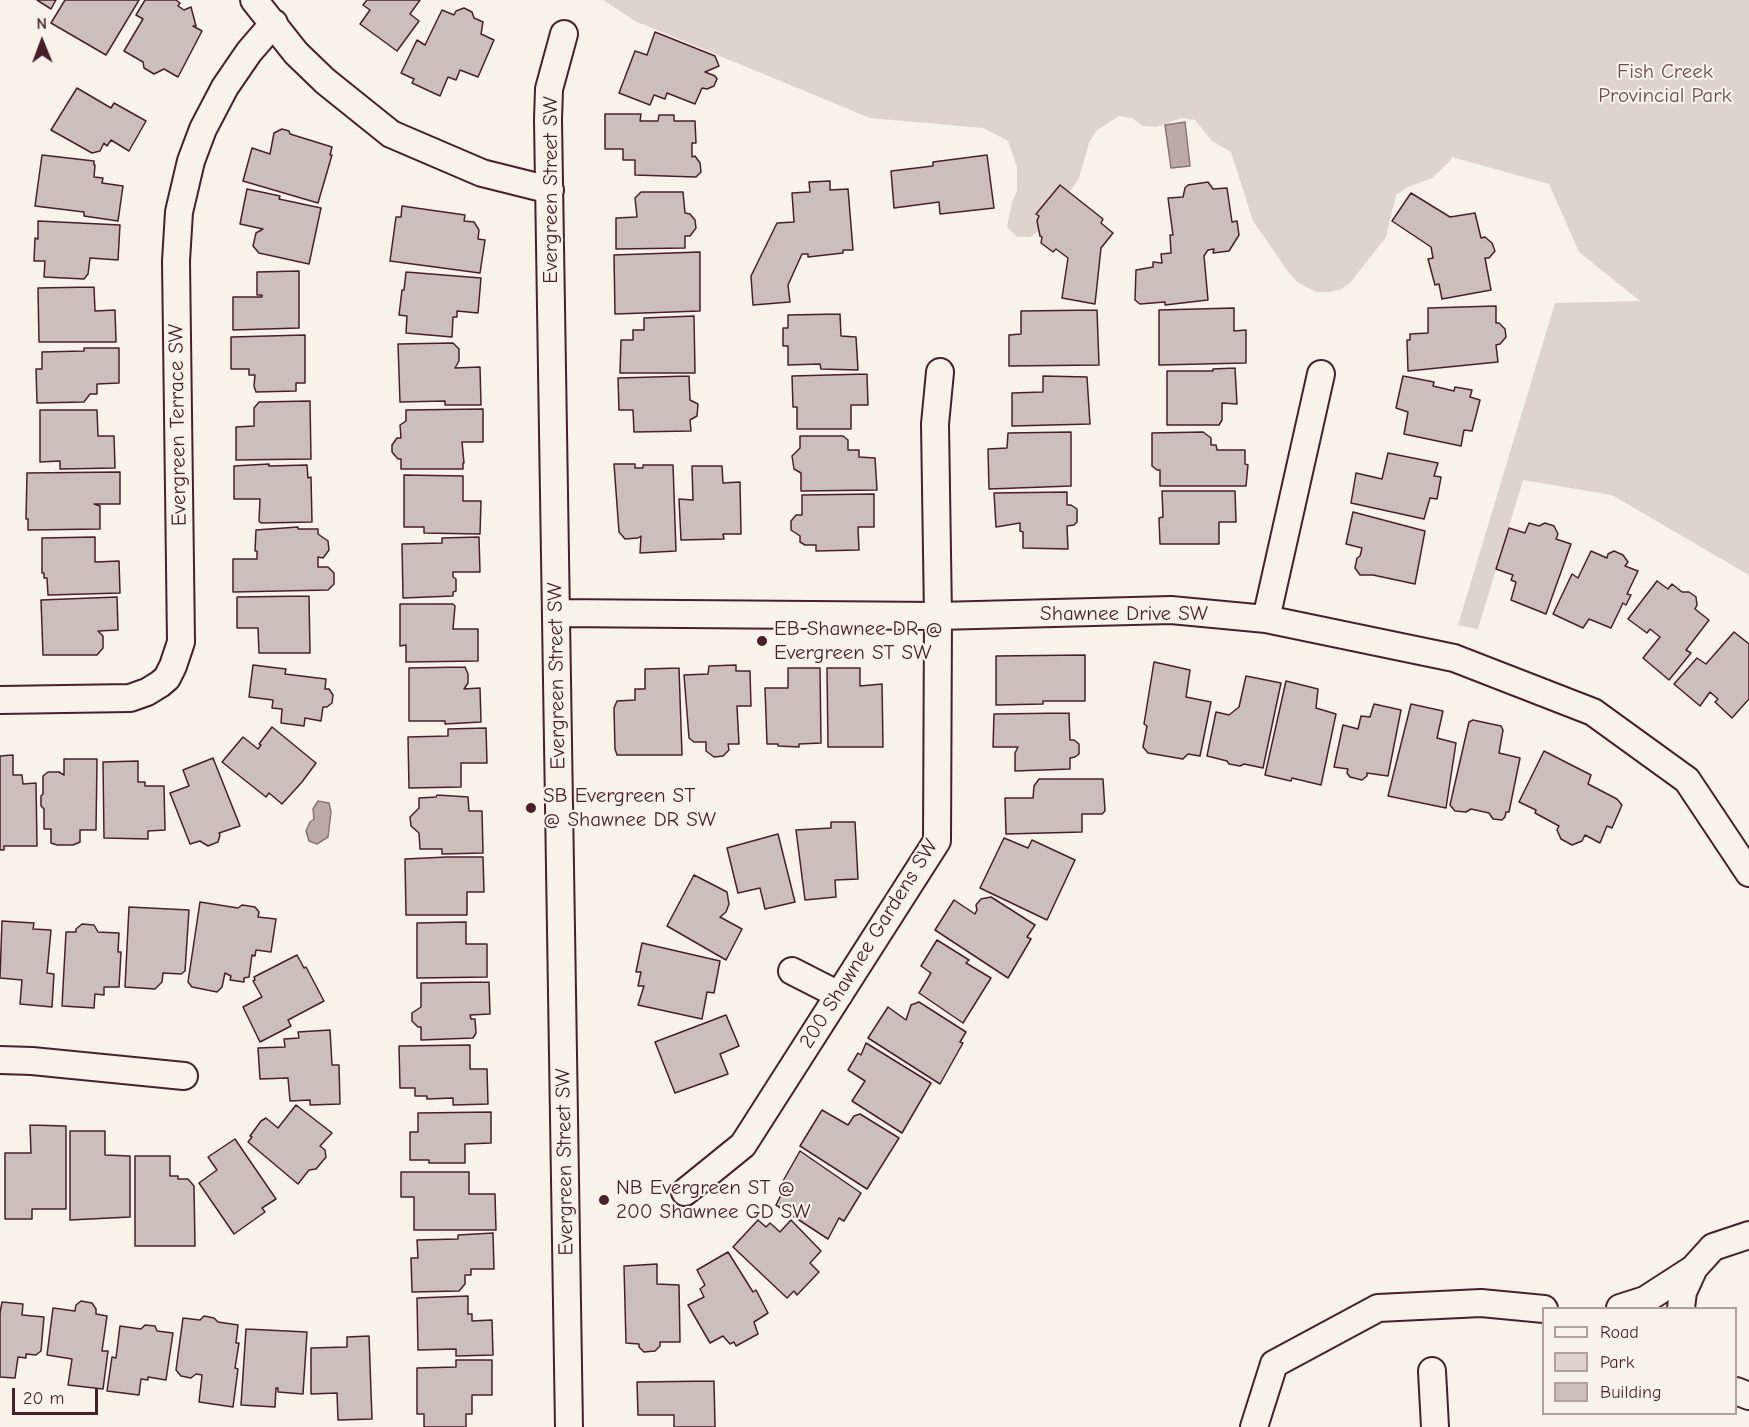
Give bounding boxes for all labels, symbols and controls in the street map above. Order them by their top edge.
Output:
north arrow [12,12,72,72]
text: N [36,15,47,33]
park label: Fish Creek Provincial Park [1598,59,1732,109]
street label: Evergreen Street SW [538,96,564,284]
street label: Evergreen Terrace SW [164,324,192,526]
street label: Evergreen Street SW [543,582,571,770]
street label: Shawnee Drive SW [1040,601,1208,627]
place label: EB Shawnee DR @ Evergreen ST SW [774,616,943,666]
marker: EB Shawnee DR @ Evergreen ST SW [755,634,769,648]
place label: SB Evergreen ST @ Shawnee DR SW [543,783,716,833]
marker: SB Evergreen ST @ Shawnee DR SW [524,801,538,815]
street label: 200 Shawnee Gardens SW [794,835,944,1053]
street label: Evergreen Street SW [551,1068,579,1256]
place label: NB Evergreen ST @ 200 Shawnee GD SW [616,1175,811,1225]
marker: NB Evergreen ST @ 200 Shawnee GD SW [597,1193,611,1207]
legend [1542,1307,1737,1415]
text: Road [1600,1322,1639,1343]
text: Park [1600,1352,1634,1373]
scale bar [15,1376,100,1414]
text: Building [1600,1382,1662,1403]
text: 20 m [23,1388,64,1409]

